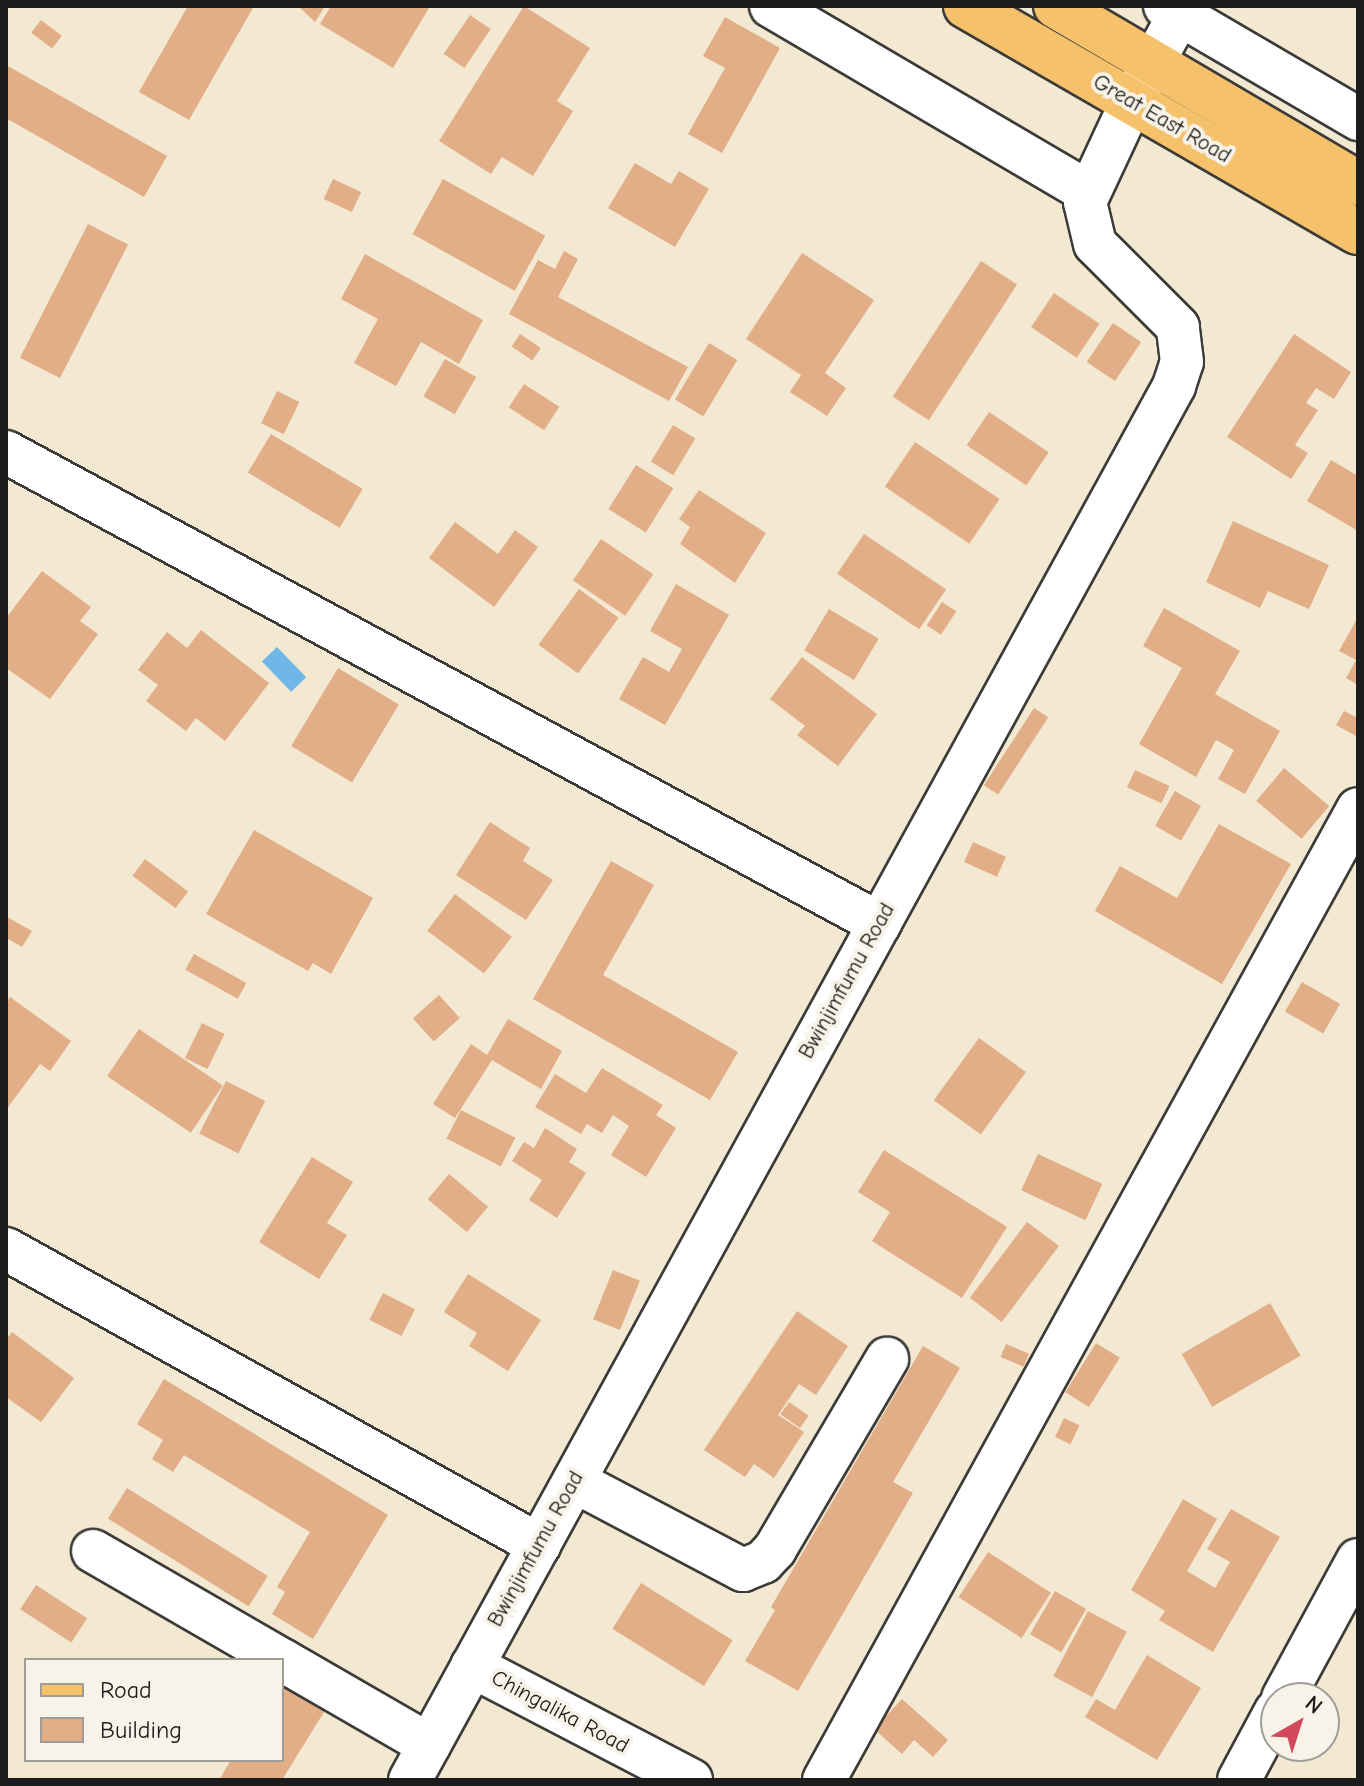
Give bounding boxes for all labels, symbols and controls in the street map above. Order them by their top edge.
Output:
street label: Great East Road [1088,69,1236,169]
street label: Bwinjimfumu Road [793,899,901,1063]
street label: Bwinjimfumu Road [482,1467,590,1631]
legend [24,1658,284,1762]
street label: Chingalika Road [487,1665,633,1759]
text: Road [100,1676,152,1704]
north arrow [1260,1682,1340,1762]
text: N [1300,1690,1328,1720]
text: Building [100,1716,182,1744]

